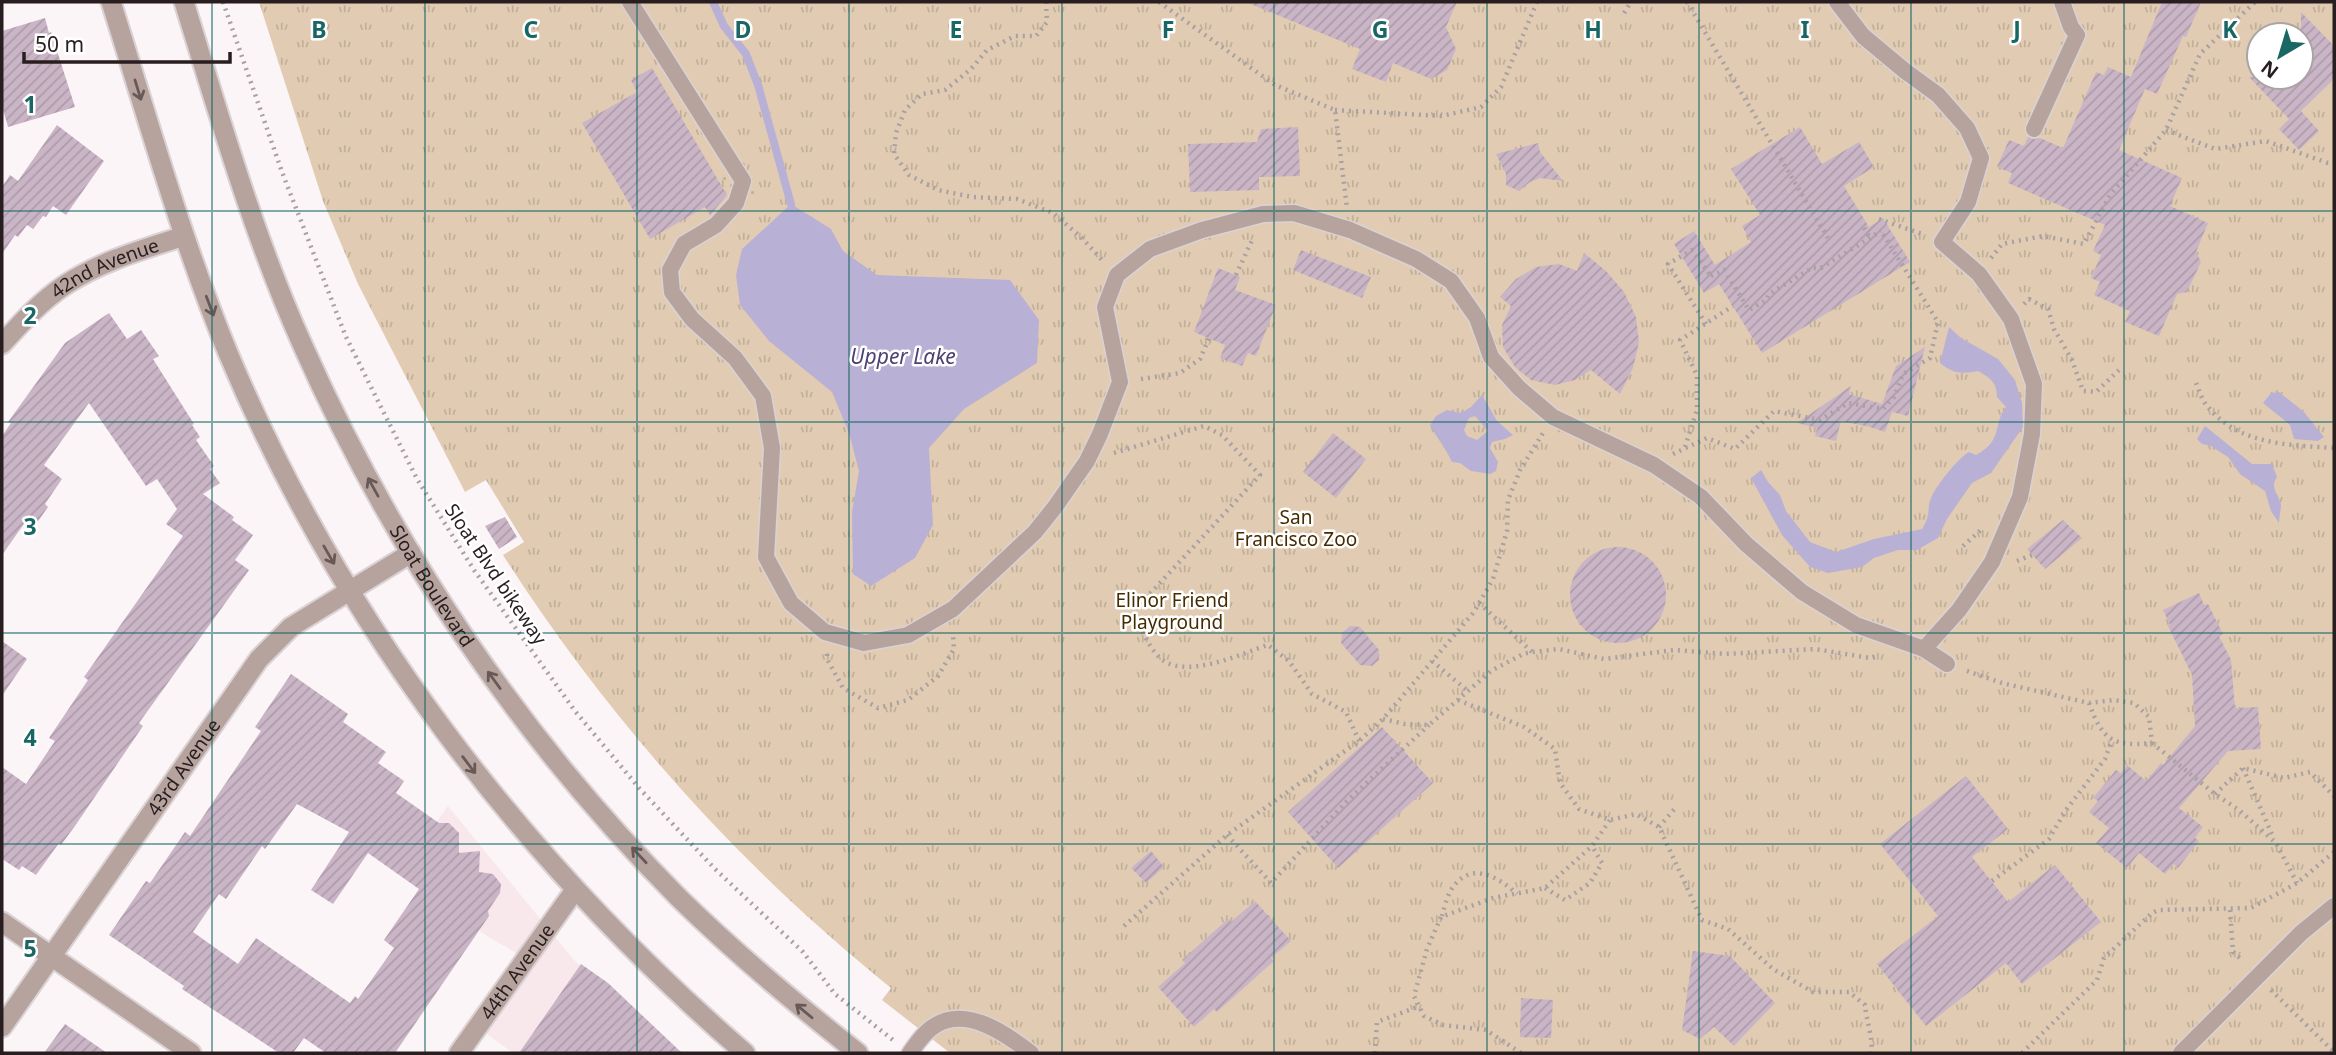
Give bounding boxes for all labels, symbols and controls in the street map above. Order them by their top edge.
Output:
text: B [311,13,327,45]
text: C [524,13,539,45]
text: D [735,13,751,45]
text: E [950,13,962,45]
text: F [1162,13,1174,45]
text: G [1372,13,1388,45]
text: H [1584,13,1602,45]
text: I [1801,13,1810,45]
text: J [2011,13,2021,45]
text: K [2222,13,2238,45]
scale bar [24,21,231,65]
north arrow [2245,21,2315,91]
text: 50 m [35,30,84,58]
text: N [2255,54,2284,84]
one-way arrow [133,79,145,101]
text: 1 [23,88,37,120]
street label: 42nd Avenue [45,232,162,304]
one-way arrow [205,295,217,317]
text: 2 [23,299,37,331]
water label: Upper Lake [850,342,956,370]
one-way arrow [365,478,379,498]
street label: Sloat Blvd bikeway [439,498,553,650]
park label: San Francisco Zoo [1235,504,1357,552]
text: 3 [23,510,37,542]
street label: Sloat Boulevard [384,520,480,652]
one-way arrow [322,545,336,565]
park label: Elinor Friend Playground [1115,587,1229,635]
one-way arrow [487,671,501,690]
street label: 43rd Avenue [141,713,226,821]
text: 4 [23,721,37,753]
one-way arrow [461,755,476,774]
one-way arrow [630,847,647,864]
street label: 44th Avenue [474,918,560,1025]
text: 5 [23,932,37,964]
one-way arrow [796,1003,814,1018]

